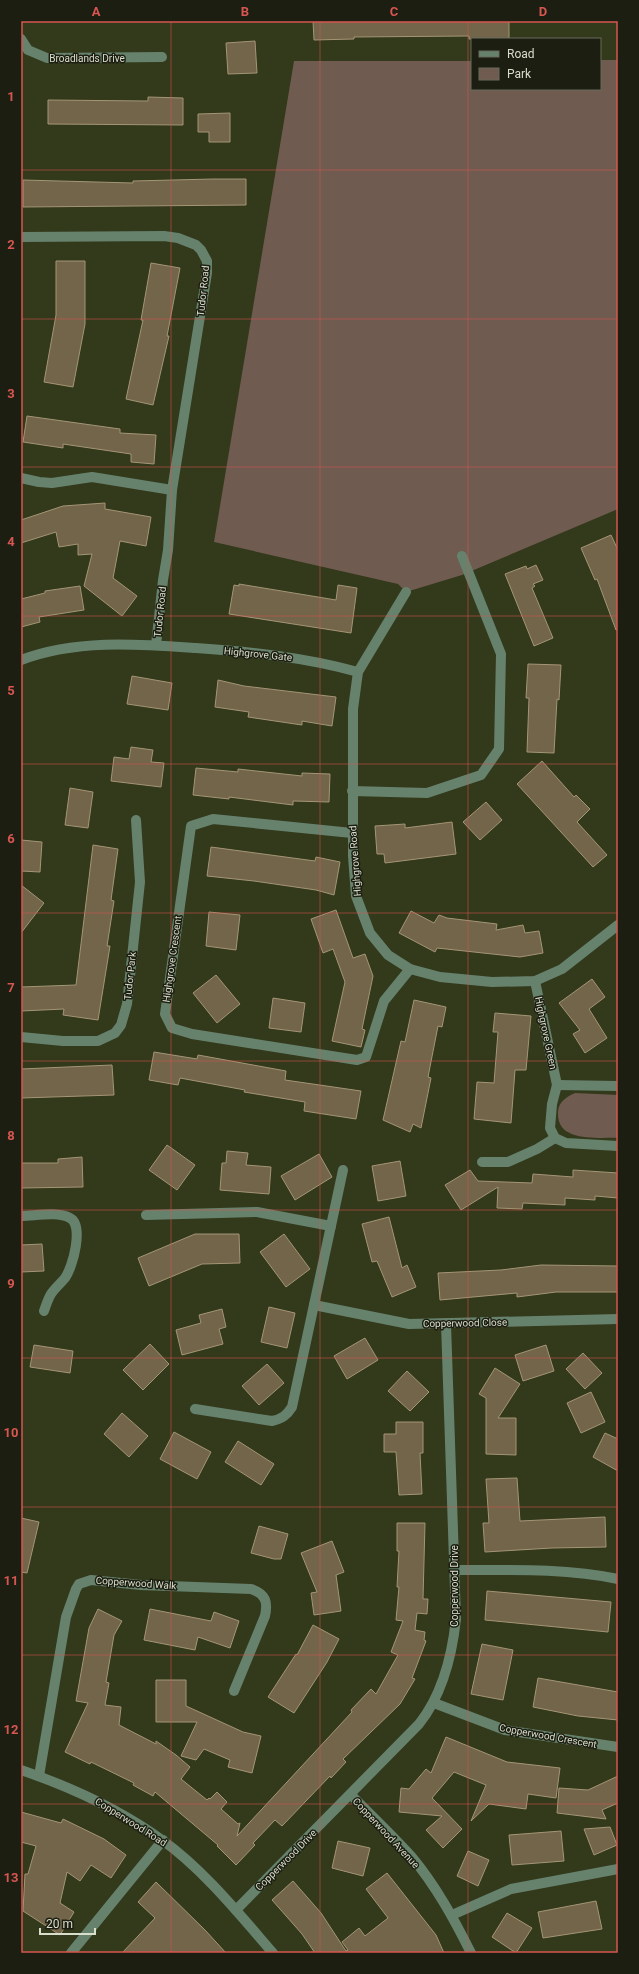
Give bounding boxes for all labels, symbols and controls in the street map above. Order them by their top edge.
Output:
text: A [92,4,101,19]
text: B [241,4,249,19]
text: C [390,4,399,19]
text: D [539,4,547,19]
legend [471,38,601,90]
text: Road [507,47,535,61]
street label: Broadlands Drive [49,53,125,64]
text: Park [507,67,532,81]
text: 1 [7,89,15,104]
text: 2 [7,237,15,252]
street label: Tudor Road [195,265,211,317]
text: 3 [7,386,15,401]
text: 4 [7,534,15,549]
street label: Tudor Road [152,586,168,638]
street label: Highgrove Gate [223,645,293,663]
text: 5 [7,683,15,698]
street label: Highgrove Road [347,825,363,897]
text: 6 [7,831,15,846]
street label: Highgrove Crescent [160,915,184,1003]
street label: Tudor Park [122,950,138,1001]
text: 7 [7,980,15,995]
street label: Highgrove Green [533,996,559,1070]
text: 8 [7,1128,15,1143]
text: 9 [7,1276,15,1291]
street label: Copperwood Close [423,1317,507,1329]
text: 10 [4,1425,18,1440]
street label: Copperwood Drive [449,1545,460,1627]
text: 11 [4,1573,18,1588]
street label: Copperwood Walk [95,1575,178,1591]
text: 12 [4,1722,18,1737]
street label: Copperwood Crescent [498,1722,598,1750]
street label: Copperwood Road [93,1796,169,1848]
street label: Copperwood Avenue [351,1796,421,1870]
street label: Copperwood Drive [253,1827,319,1893]
text: 13 [4,1870,18,1885]
scale bar [40,1910,95,1936]
text: 20 m [46,1917,73,1931]

